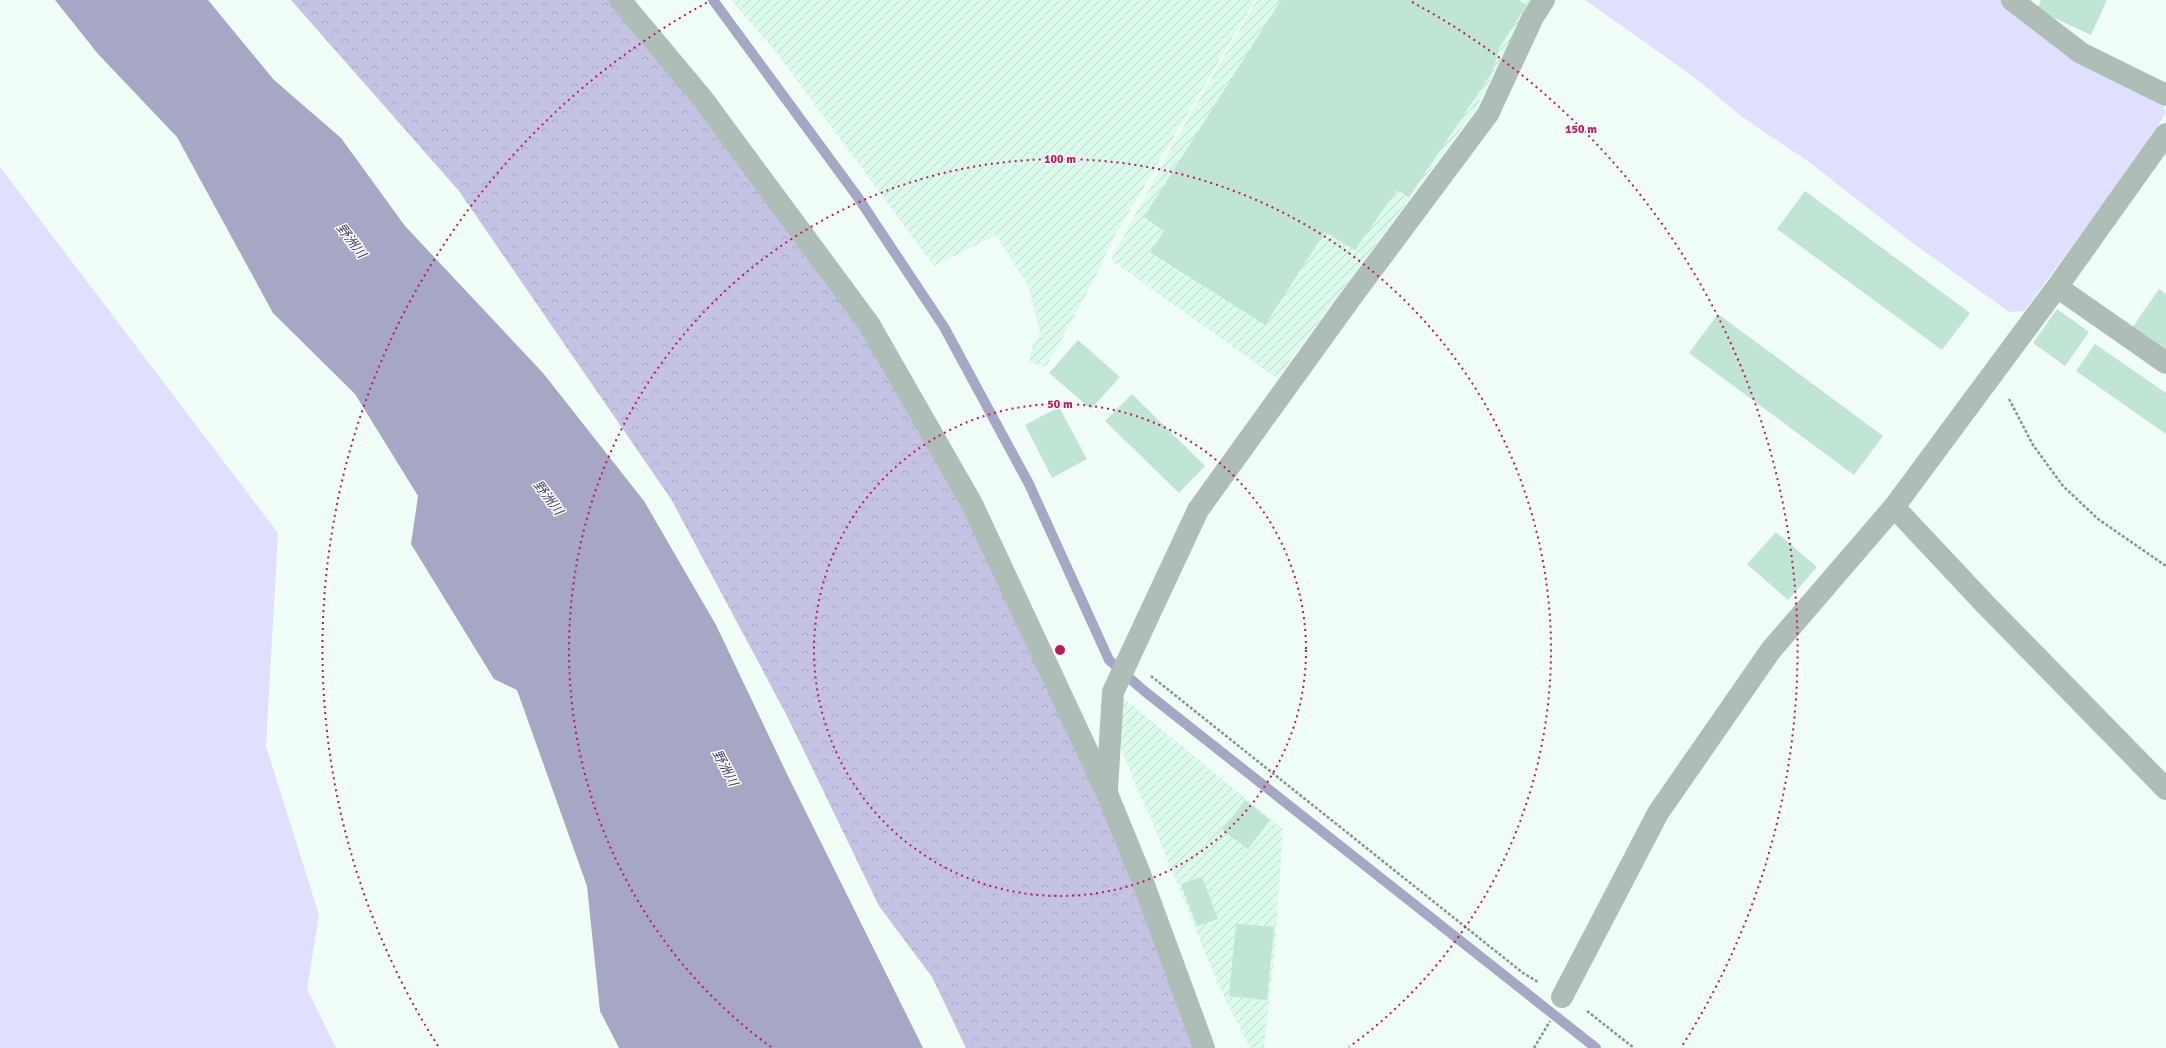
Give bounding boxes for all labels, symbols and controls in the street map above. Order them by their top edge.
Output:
text: 150 m [1565,122,1597,137]
text: 100 m [1044,152,1076,167]
water label: 野洲川 [333,221,370,263]
text: 50 m [1047,397,1073,412]
water label: 野洲川 [530,478,567,520]
centre of rings [1053,643,1067,657]
water label: 野洲川 [709,747,742,791]

